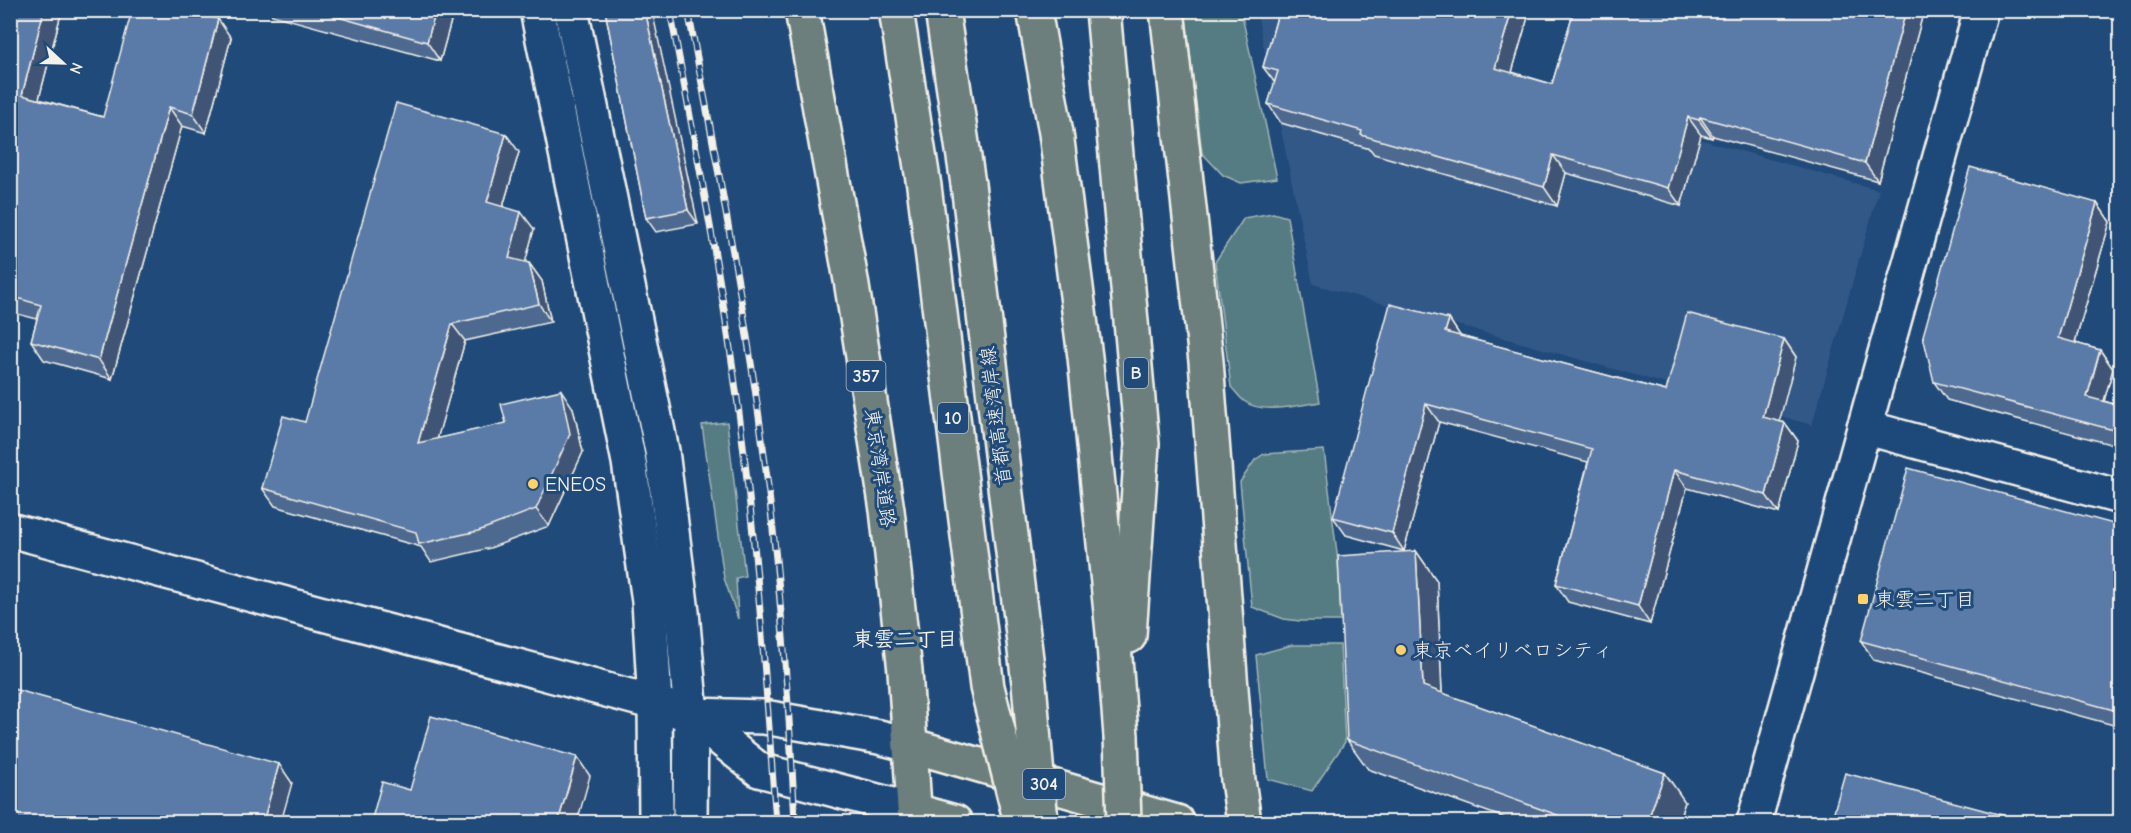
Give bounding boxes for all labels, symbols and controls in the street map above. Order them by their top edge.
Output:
north arrow [33,33,93,93]
text: N [66,60,86,76]
street label: 首都高速湾岸線 [976,345,1016,487]
road number: B [1124,358,1148,388]
road number: 357 [846,361,886,391]
road number: 10 [938,403,968,433]
street label: 東京湾岸道路 [860,407,900,529]
place label: ENEOS [545,473,606,496]
marker: ENEOS [526,477,540,491]
place label: 東雲二丁目 [1875,588,1975,611]
marker: 東雲二丁目 [1856,592,1870,606]
district label: 東雲二丁目 [853,627,958,651]
place label: 東京ベイリベロシティ [1413,639,1613,662]
marker: 東京ベイリベロシティ [1394,643,1408,657]
road number: 304 [1023,769,1065,799]

